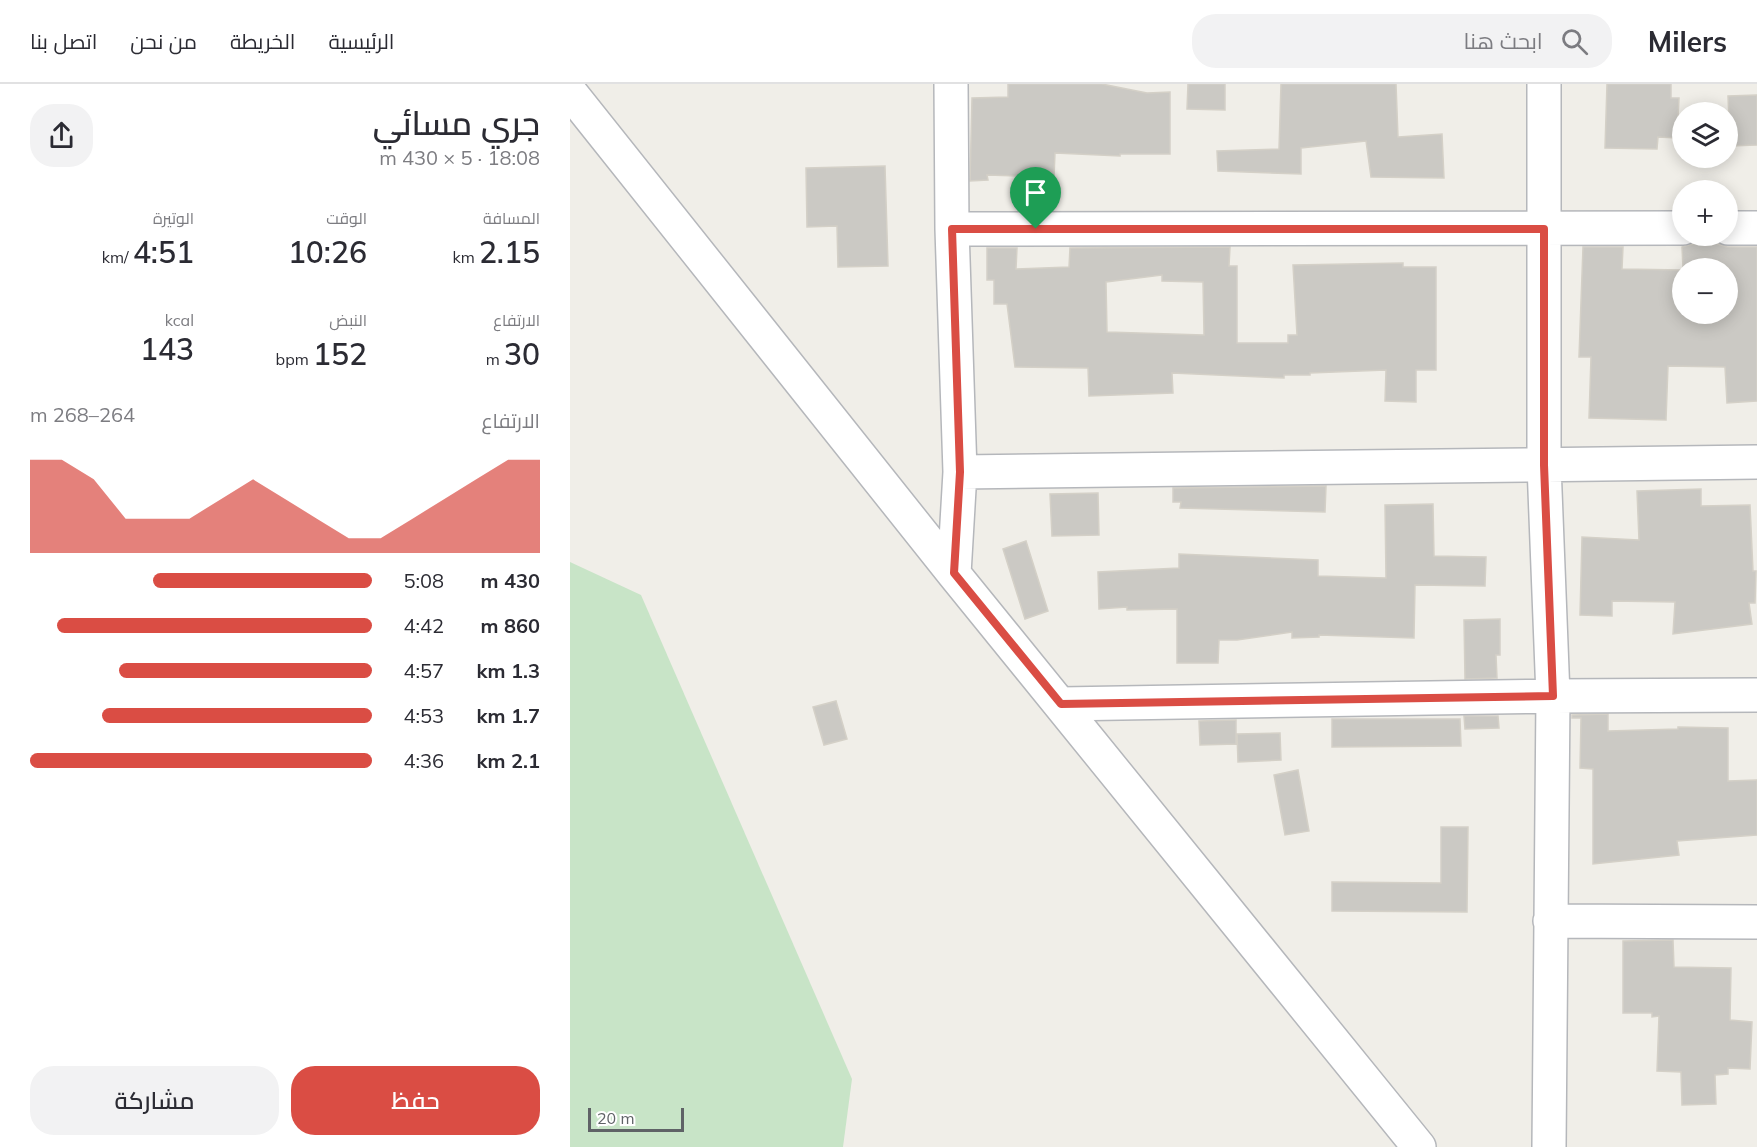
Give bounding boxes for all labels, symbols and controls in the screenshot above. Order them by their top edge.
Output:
search box [1192,14,1612,68]
text: Milers [1648,24,1727,59]
icon: search [1558,25,1591,58]
text: ابحث هنا [1464,27,1543,55]
text: اتصل بنا [30,28,97,54]
text: من نحن [130,28,197,54]
text: الخريطة [230,28,295,54]
text: الرئيسية [328,28,394,54]
text: جري مسائي [373,102,540,143]
map controls [1672,102,1738,324]
button: layers [1672,102,1738,168]
button: share [30,104,93,167]
text: 18:08 · 5 × 430 m [379,145,540,170]
pin [1010,167,1061,229]
icon: arrive [1019,176,1052,209]
button: + [1672,180,1738,246]
text: الوتيرة [153,208,194,228]
text: الوقت [326,208,367,228]
text: المسافة [483,208,540,228]
text: 4:51 [133,233,194,271]
text: 10:26 [288,233,367,271]
text: 2.15 [479,233,540,271]
text: /km [102,247,133,267]
text: km [452,247,479,267]
button: − [1672,258,1738,324]
text: kcal [165,310,194,330]
text: النبض [329,310,367,330]
text: الارتفاع [493,310,540,330]
text: 143 [140,330,194,368]
text: 152 [313,335,367,373]
text: 30 [504,335,540,373]
text: bpm [276,349,313,369]
text: m [486,349,504,369]
text: 264–268 m [30,402,135,427]
text: الارتفاع [481,408,540,433]
text: 5:08 [403,568,444,593]
text: 430 m [481,568,540,593]
text: 4:42 [403,613,444,638]
text: 860 m [481,613,540,638]
text: 4:57 [403,658,444,683]
text: 1.3 km [477,658,540,683]
text: 4:53 [403,703,444,728]
text: 1.7 km [477,703,540,728]
text: 4:36 [403,748,444,773]
text: 2.1 km [477,748,540,773]
button: مشاركة [30,1066,279,1135]
button: حفظ [291,1066,540,1135]
scale bar [588,1105,684,1132]
text: 20 m [597,1108,634,1128]

